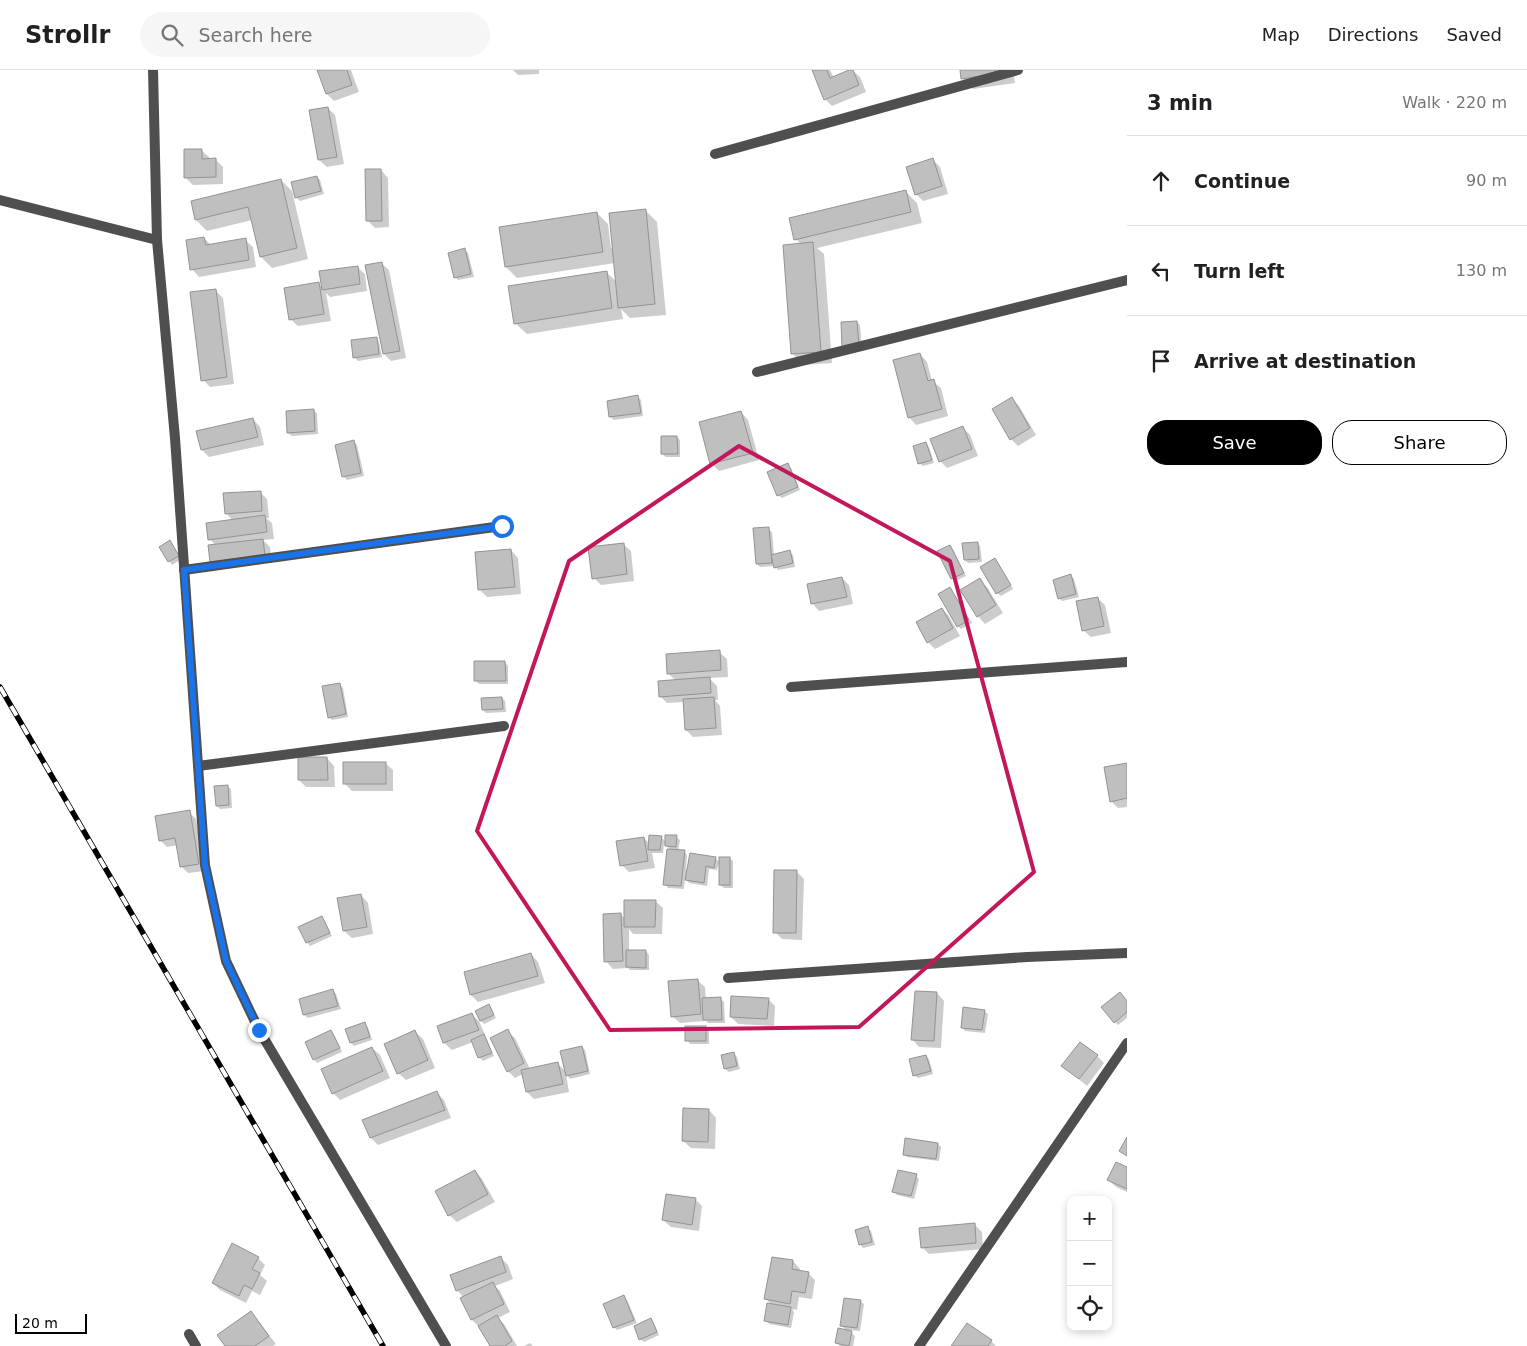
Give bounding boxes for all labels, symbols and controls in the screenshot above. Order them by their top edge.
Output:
search box [140,12,490,57]
text: Strollr [25,21,110,49]
icon: search [158,21,186,49]
text: Search here [198,24,313,46]
text: Map [1262,24,1300,45]
text: Directions [1328,24,1418,45]
text: Saved [1446,24,1502,45]
text: 3 min [1147,91,1213,115]
text: Walk · 220 m [1402,93,1507,112]
icon: ahead [1147,167,1175,195]
text: Continue [1194,170,1290,192]
text: 90 m [1466,171,1507,190]
icon: left [1147,257,1175,285]
text: Turn left [1194,260,1285,282]
text: 130 m [1456,261,1507,280]
icon: arrive [1147,347,1175,375]
text: Arrive at destination [1194,350,1416,372]
button: Save [1147,420,1322,465]
button: Share [1332,420,1507,465]
route start [491,515,514,538]
route end [248,1019,271,1042]
map controls [1067,1196,1112,1331]
button: + [1067,1196,1112,1241]
button: − [1067,1241,1112,1286]
button: locate [1067,1286,1112,1331]
scale bar [15,1311,88,1334]
text: 20 m [22,1315,58,1331]

